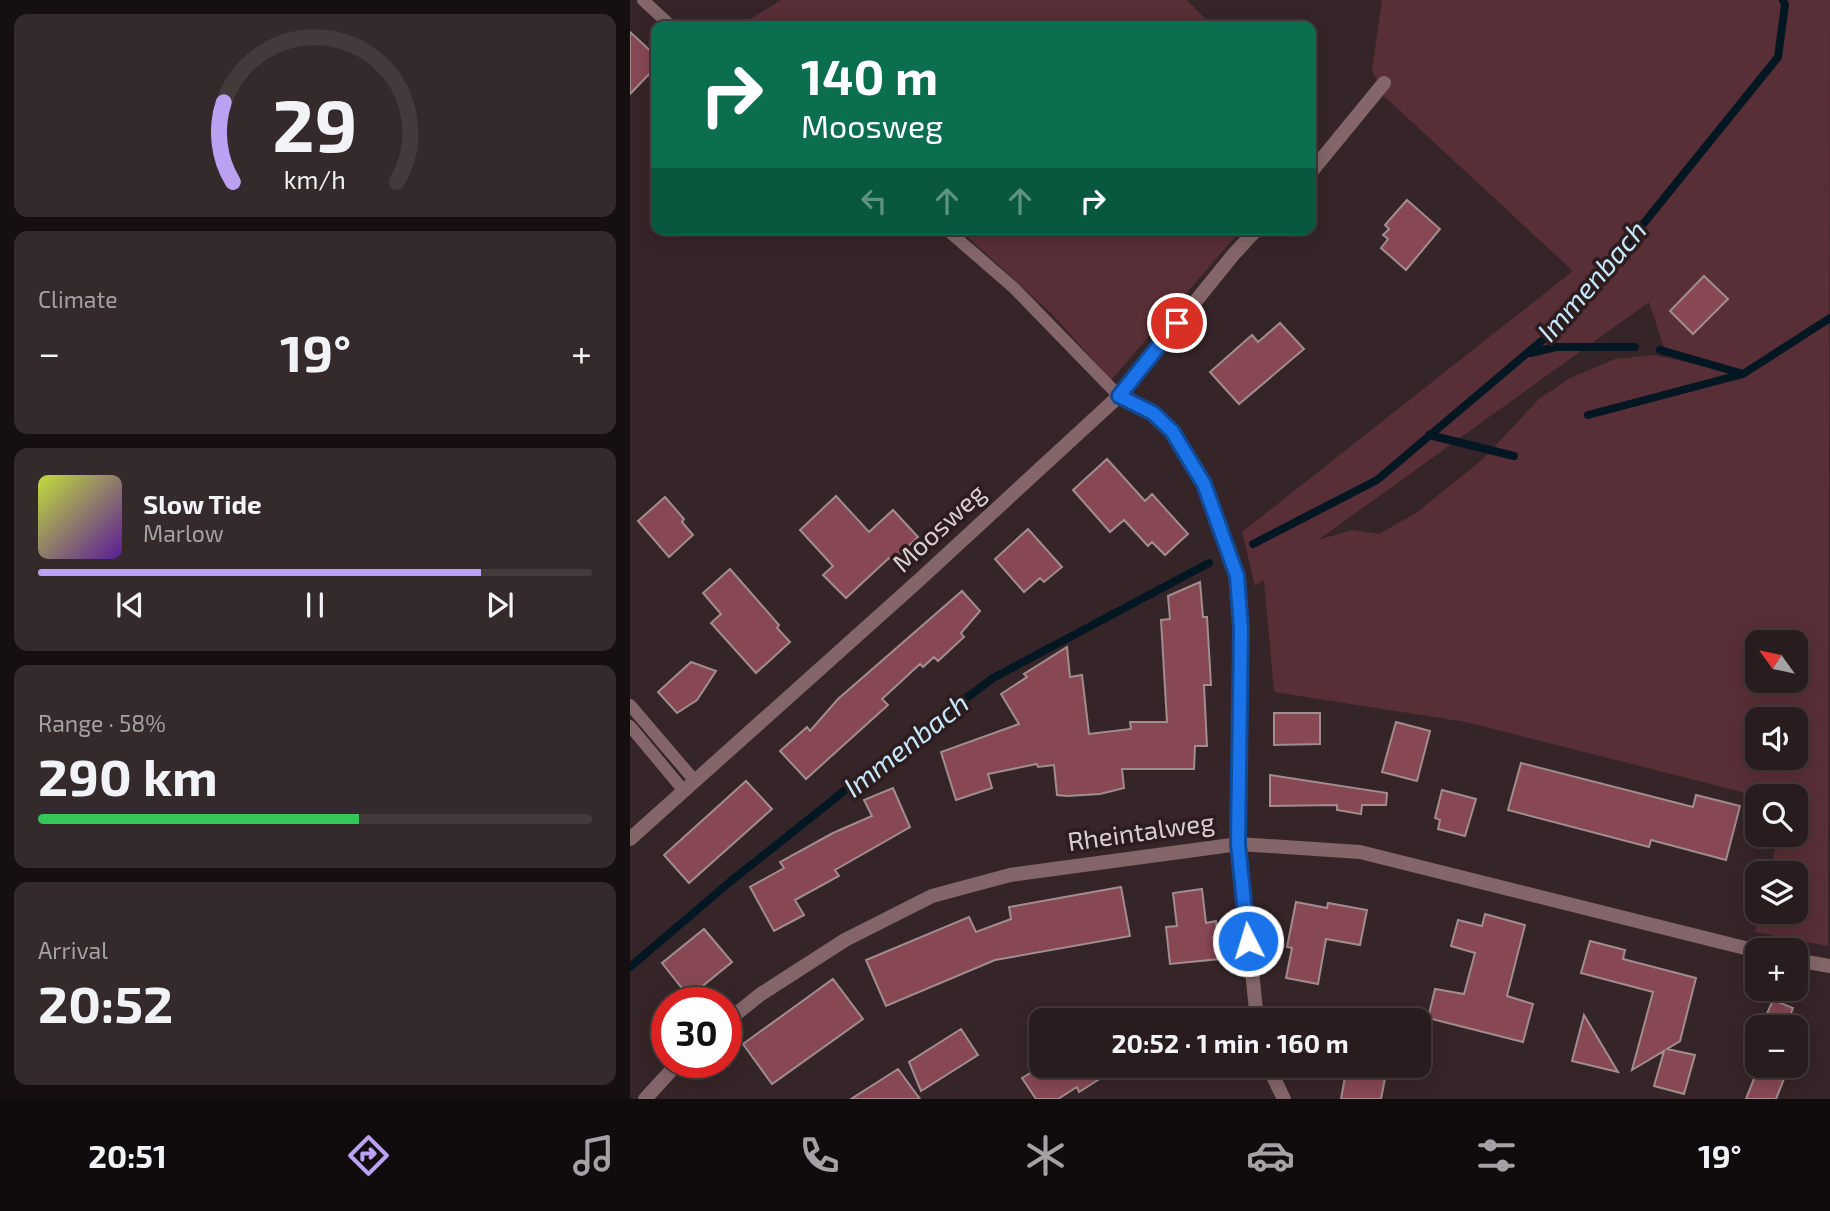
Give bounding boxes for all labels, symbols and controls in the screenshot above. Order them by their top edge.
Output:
text: 140 m [801,46,938,105]
icon: right [686,49,777,140]
text: 29 [272,79,358,167]
text: Moosweg [801,106,943,144]
text: km/h [284,163,346,193]
icon: left [855,182,893,220]
icon: ahead [928,182,966,220]
icon: ahead [1001,182,1039,220]
icon: right [1074,182,1112,220]
water label: Immenbach [1529,213,1653,348]
text: Climate [38,285,118,313]
pin [1147,293,1207,353]
icon: arrive [1158,304,1196,342]
text: 19° [280,320,351,382]
text: − [38,329,60,375]
text: + [571,329,592,375]
street label: Moosweg [885,476,991,578]
text: Slow Tide [143,488,262,519]
text: Marlow [143,519,224,547]
icon: previous [111,586,149,624]
icon: pause [296,586,334,624]
icon: next [481,586,519,624]
north arrow [1745,630,1808,693]
map controls [1745,630,1808,1078]
water label: Immenbach [836,685,975,804]
button: sound [1745,707,1808,770]
text: Range · 58% [38,709,166,737]
text: 290 km [38,744,218,806]
button: search [1745,784,1808,847]
street label: Rheintalweg [1065,805,1216,856]
button: layers [1745,861,1808,924]
position arrow [1211,904,1285,978]
text: Arrival [38,936,108,964]
button: + [1745,938,1808,1001]
text: 20:52 [38,971,173,1033]
speed limit sign: 30 [651,987,742,1078]
button: − [1745,1015,1808,1078]
text: 20:52 · 1 min · 160 m [1111,1027,1349,1058]
icon: directions [344,1131,393,1180]
icon: music [569,1131,618,1180]
icon: phone [795,1131,844,1180]
icon: climate [1021,1131,1070,1180]
icon: car [1246,1131,1295,1180]
icon: filters [1472,1131,1521,1180]
text: 20:51 [88,1136,167,1174]
text: 19° [1698,1136,1742,1174]

